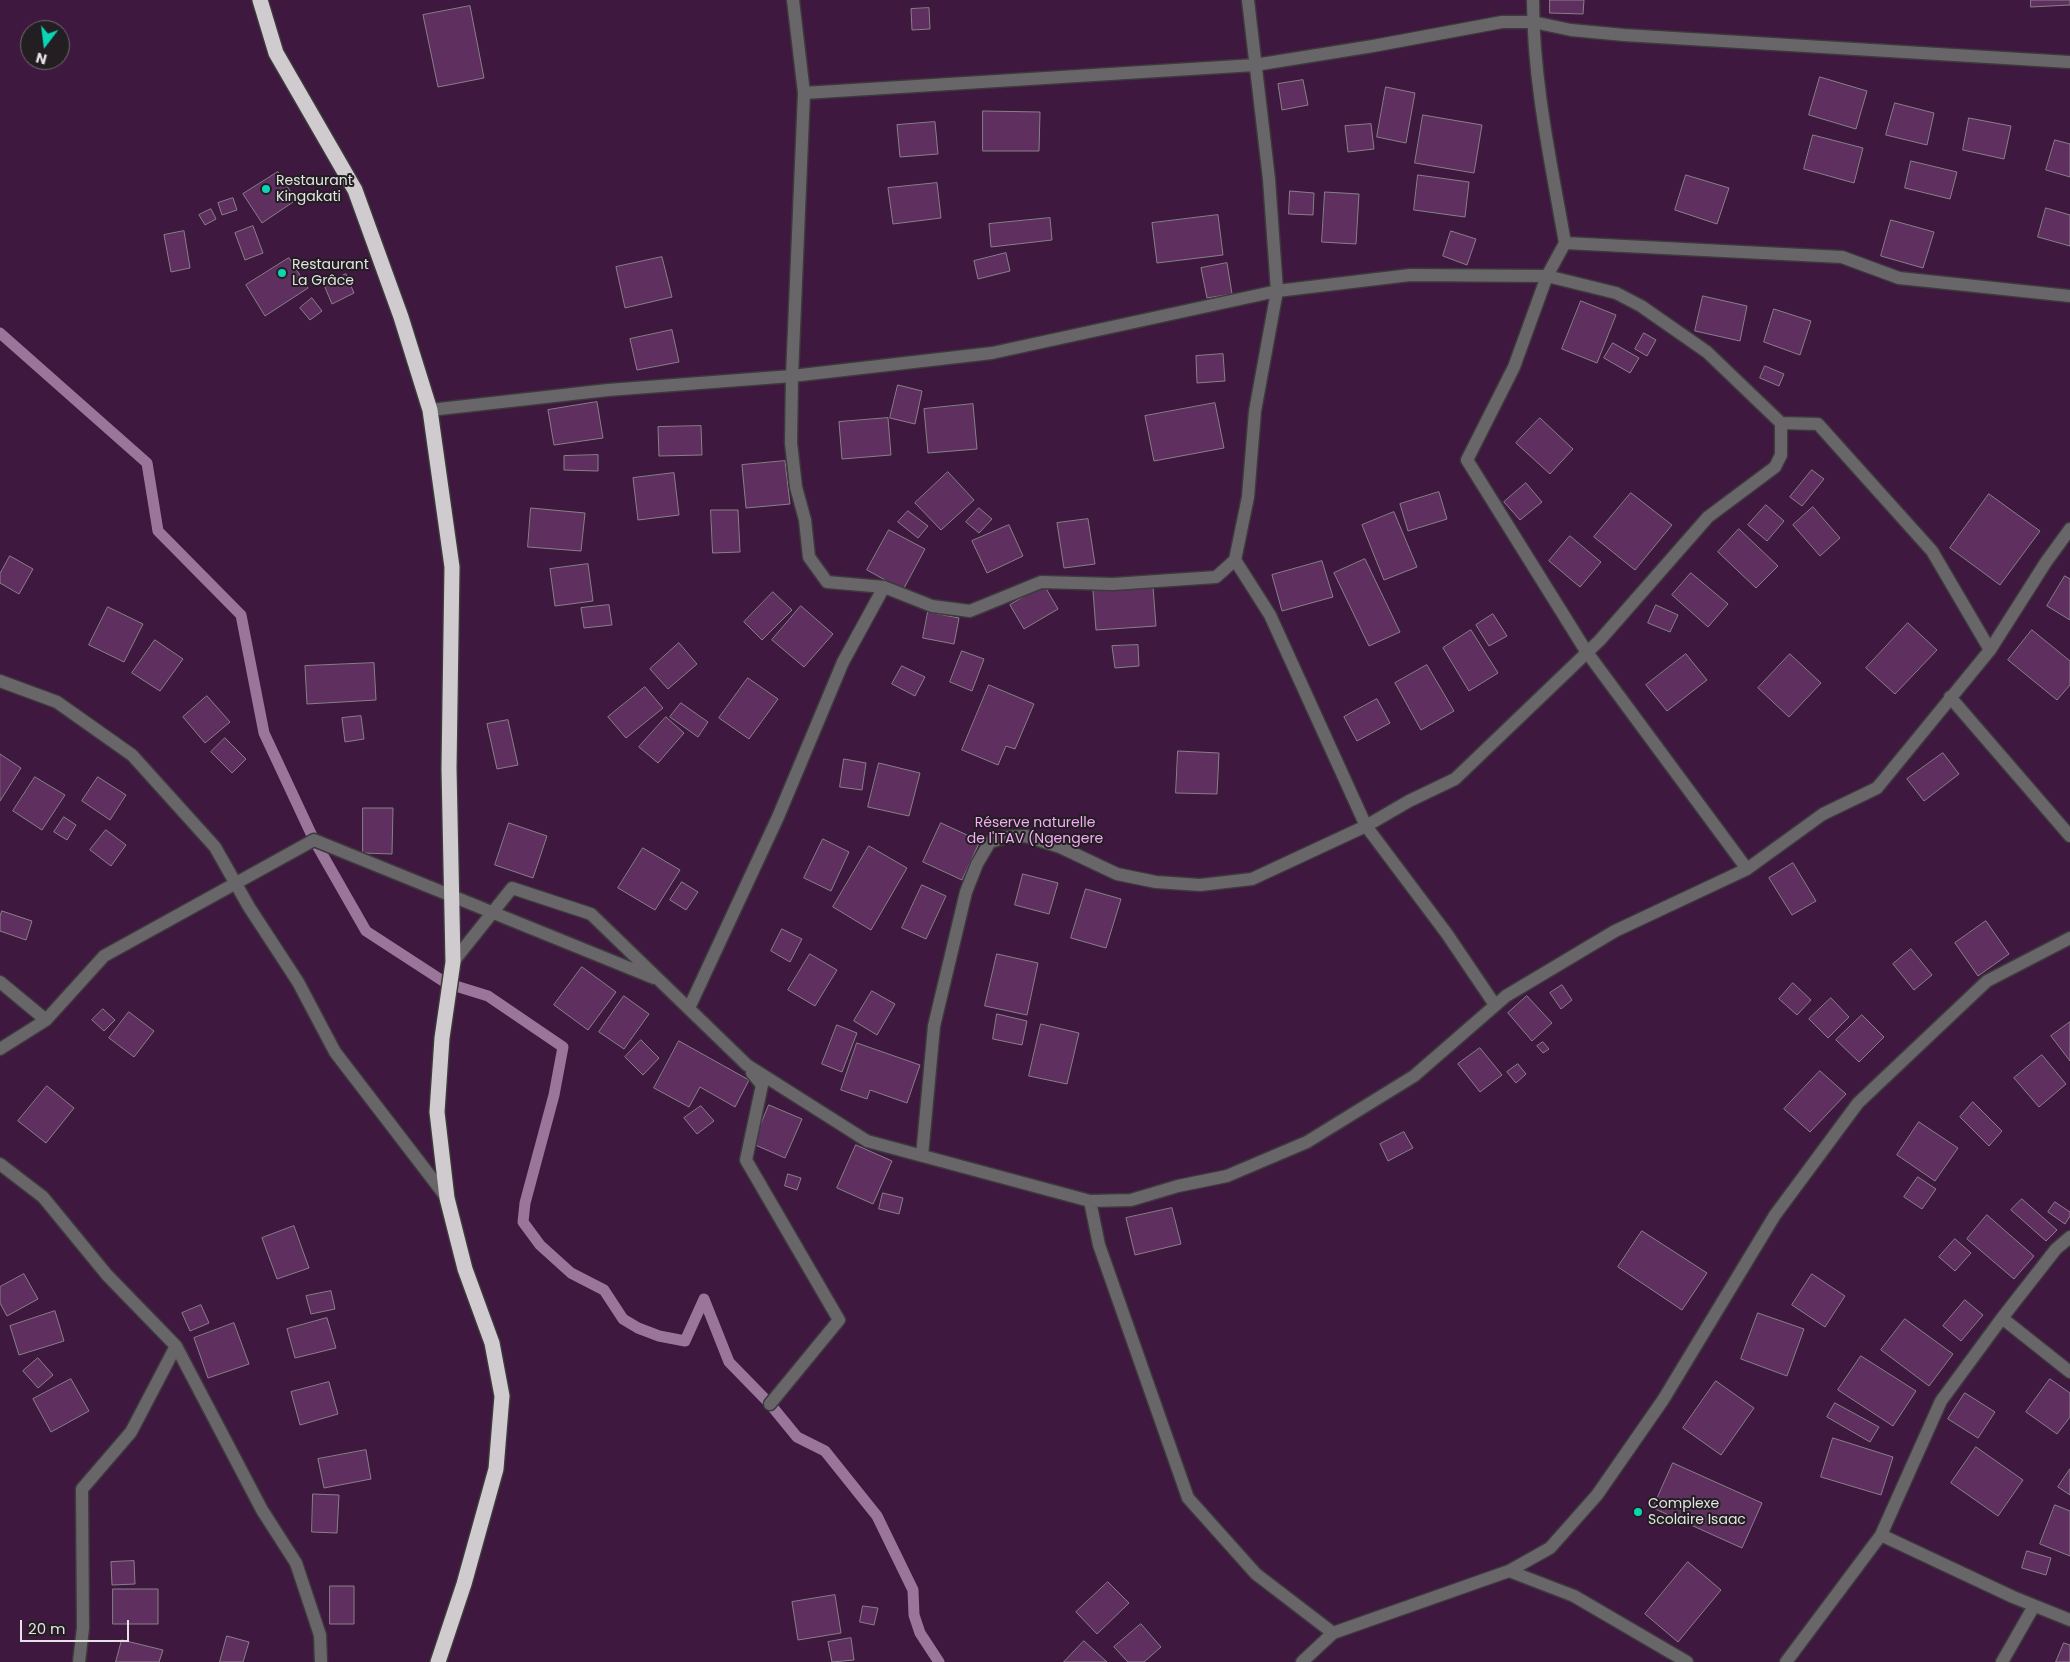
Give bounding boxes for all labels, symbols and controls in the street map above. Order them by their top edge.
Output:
north arrow [20,20,70,70]
text: N [34,48,49,70]
place label: Restaurant Kingakati [276,173,353,206]
marker: Restaurant Kingakati [260,183,272,195]
place label: Restaurant La Grâce [292,257,369,290]
marker: Restaurant La Grâce [276,267,288,279]
park label: Réserve naturelle de l'ITAV (Ngengere [967,815,1103,848]
place label: Complexe Scolaire Isaac [1648,1496,1746,1528]
marker: Complexe Scolaire Isaac [1632,1506,1644,1518]
scale bar [22,1610,131,1642]
text: 20 m [28,1618,66,1639]

